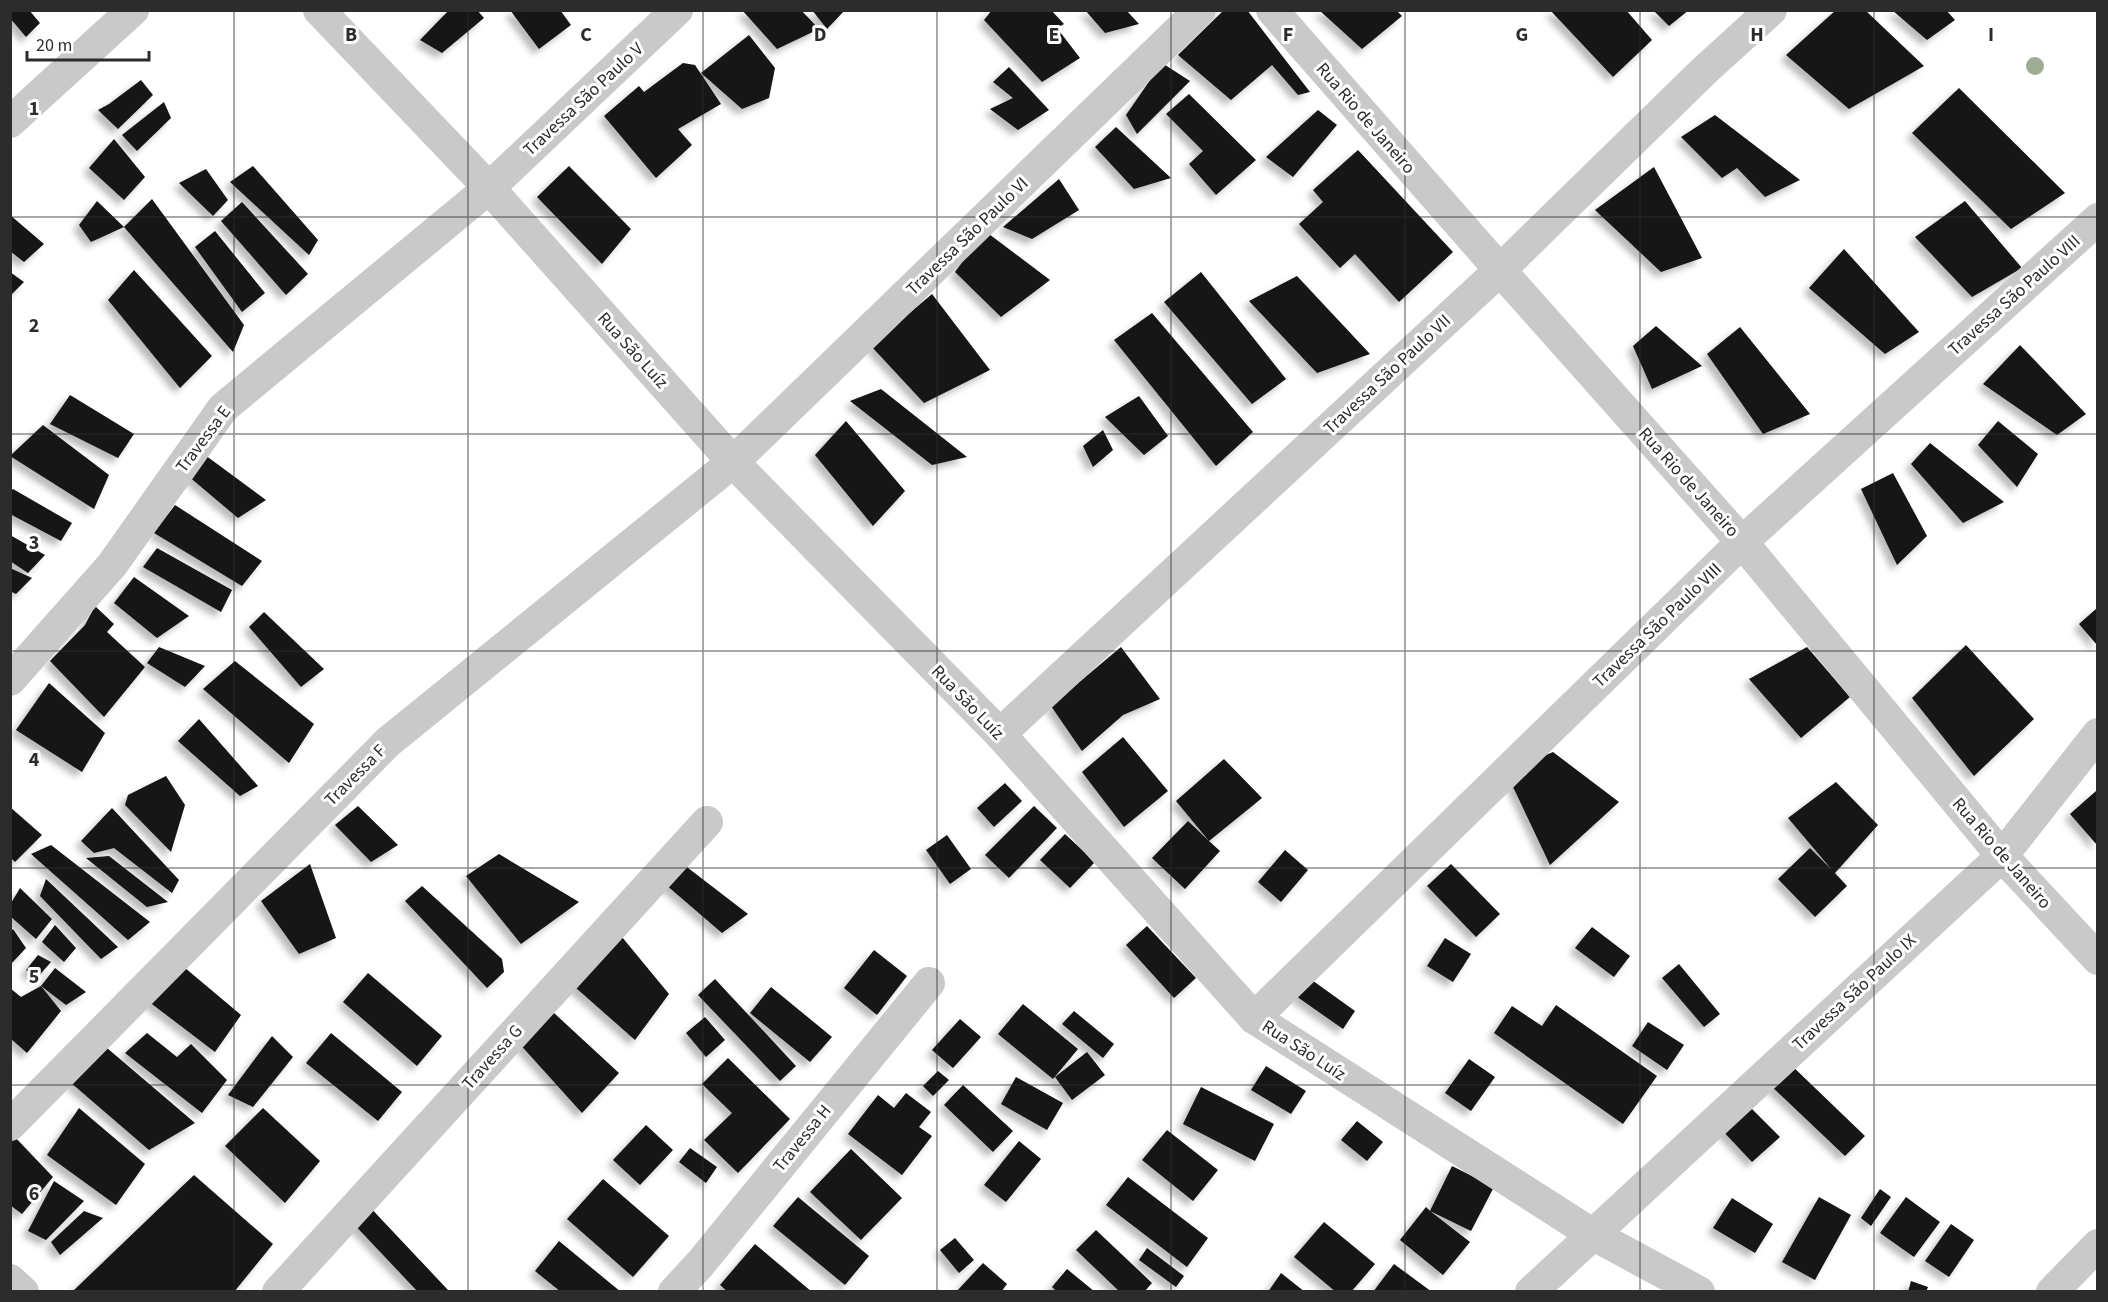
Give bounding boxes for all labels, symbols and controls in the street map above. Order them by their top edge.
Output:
text: B [345,21,357,49]
text: C [580,21,592,49]
text: D [814,21,826,49]
text: E [1049,21,1059,49]
text: F [1283,21,1293,49]
text: G [1516,21,1528,49]
text: H [1750,21,1764,49]
text: I [1988,21,1994,49]
scale bar [27,24,148,62]
text: 20 m [36,33,72,58]
street label: Travessa São Paulo V [518,36,650,162]
street label: Rua Rio de Janeiro [1310,57,1421,179]
text: 1 [29,95,39,123]
street label: Travessa São Paulo VI [901,171,1034,301]
street label: Travessa São Paulo VIII [1943,229,2086,362]
street label: Rua São Luíz [591,307,674,394]
street label: Travessa São Paulo VII [1318,309,1456,440]
text: 2 [29,312,39,340]
street label: Travessa E [170,401,237,478]
street label: Rua Rio de Janeiro [1633,422,1745,543]
text: 3 [29,529,39,557]
street label: Travessa São Paulo VIII [1587,557,1727,694]
street label: Rua São Luíz [926,659,1010,746]
street label: Travessa F [319,739,392,812]
text: 4 [29,746,40,774]
street label: Rua Rio de Janeiro [1946,792,2057,914]
street label: Travessa São Paulo IX [1787,928,1922,1056]
text: 5 [29,963,39,991]
street label: Rua São Luíz [1257,1014,1351,1087]
street label: Travessa G [456,1019,528,1095]
street label: Travessa H [767,1099,837,1177]
text: 6 [29,1180,39,1208]

